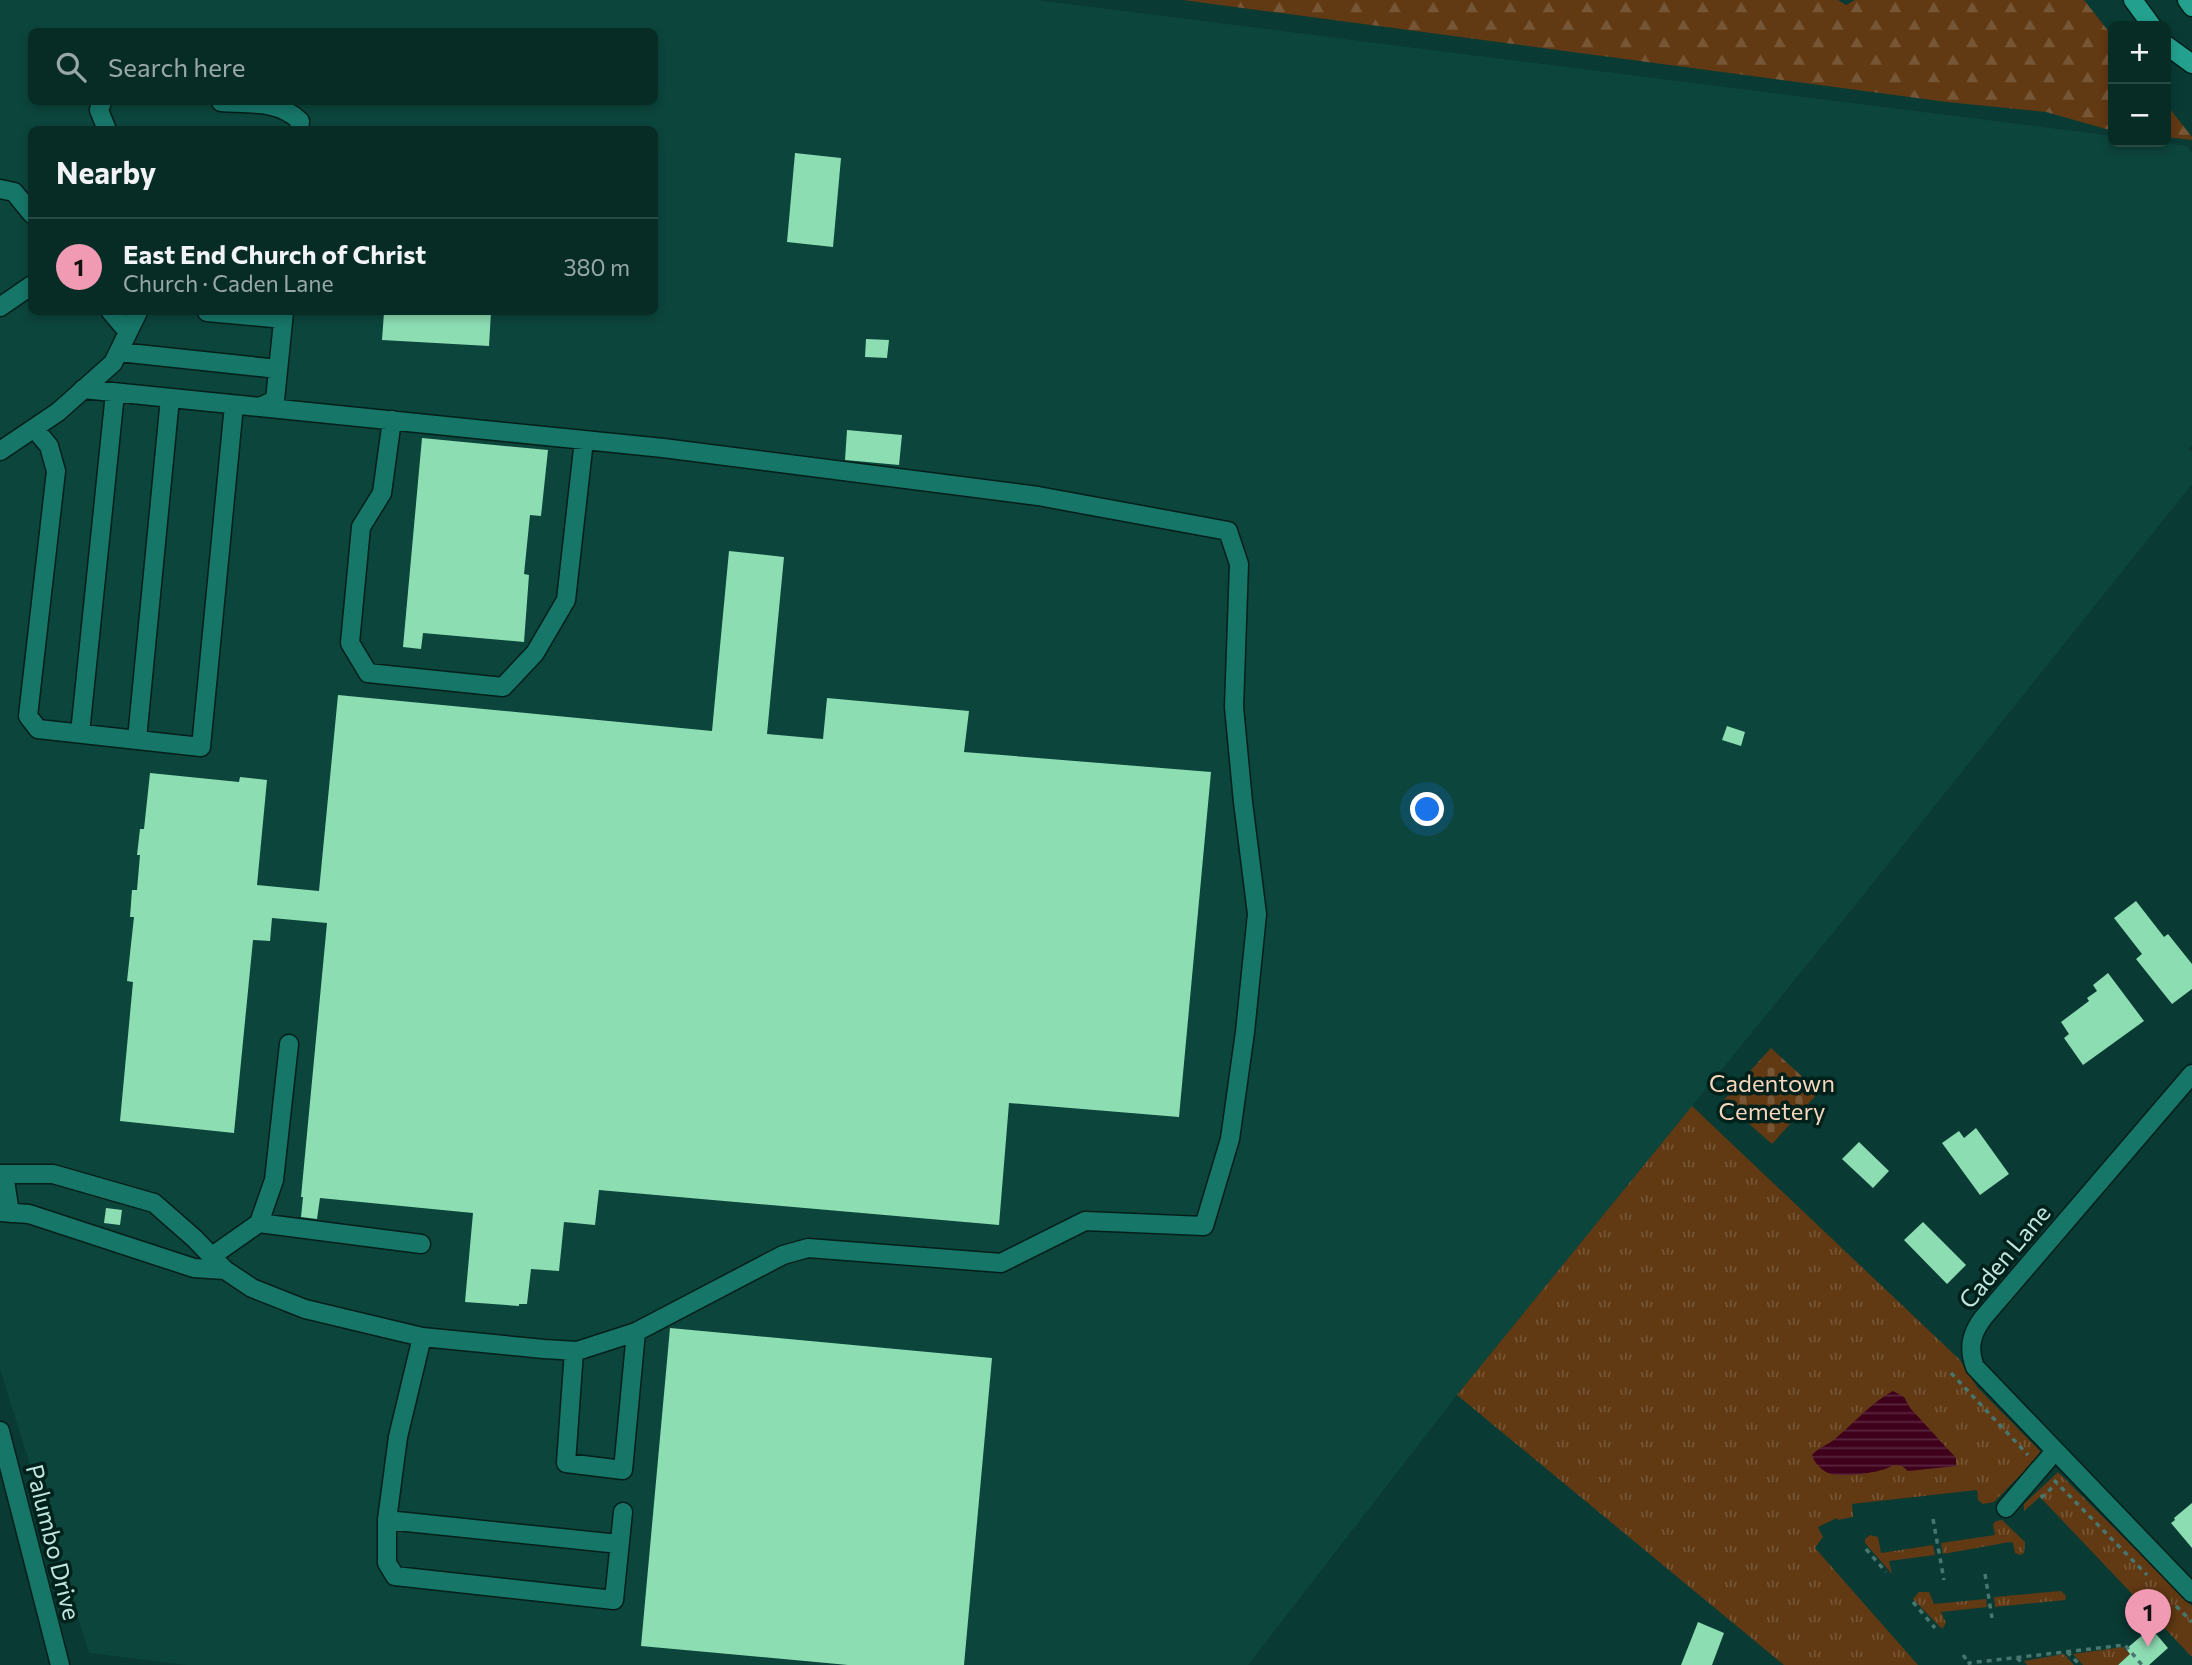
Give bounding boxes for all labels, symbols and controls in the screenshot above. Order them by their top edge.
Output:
map controls [2108,21,2171,147]
button: + [2108,21,2171,84]
search box [28,28,658,105]
icon: search [52,48,90,86]
text: Search here [108,51,246,82]
button: − [2108,84,2171,147]
text: Nearby [56,153,156,190]
text: East End Church of Christ [123,238,426,269]
text: 1 [74,253,84,281]
text: 380 m [563,253,630,281]
text: Church · Caden Lane [123,269,334,297]
your location [1410,792,1444,826]
park label: Cadentown Cemetery [1709,1068,1835,1125]
street label: Caden Lane [1952,1198,2056,1314]
street label: Palumbo Drive [21,1461,87,1623]
pin: 1 [2125,1589,2171,1647]

